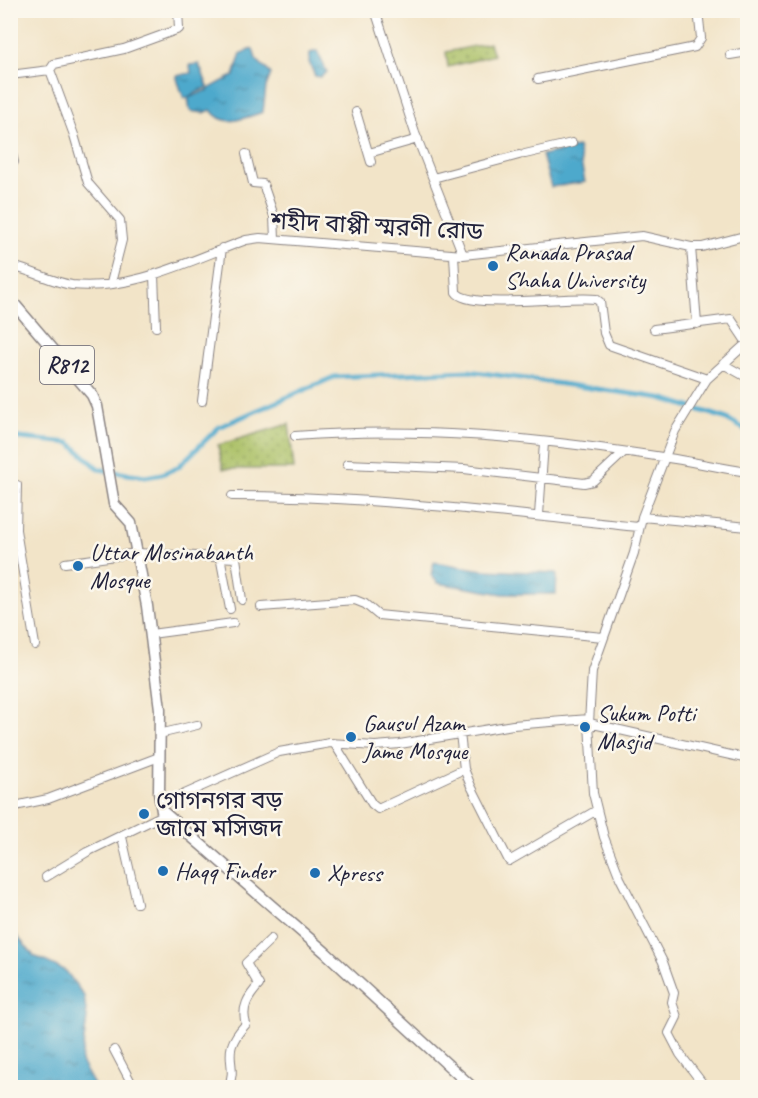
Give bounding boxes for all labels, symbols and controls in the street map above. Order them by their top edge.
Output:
street label: শহীদ বাপ্পী স্মরণী রোড [269,205,485,247]
place label: Ranada Prasad Shaha University [505,237,647,295]
marker: Ranada Prasad Shaha University [486,259,500,273]
road number: R812 [40,346,94,384]
place label: Uttar Mosinabanth Mosque [90,537,254,595]
marker: Uttar Mosinabanth Mosque [71,559,85,573]
place label: Sukum Potti Masjid [597,698,698,756]
place label: Gausul Azam Jame Mosque [362,708,470,766]
marker: Sukum Potti Masjid [578,720,592,734]
marker: Gausul Azam Jame Mosque [344,730,358,744]
place label: গোগনগর বড় জামে মসিজদ [155,785,283,843]
marker: গোগনগর বড় জামে মসিজদ [137,807,151,821]
place label: Haqq Finder [175,856,278,886]
place label: Xpress [327,858,385,888]
marker: Haqq Finder [156,864,170,878]
marker: Xpress [308,866,322,880]

